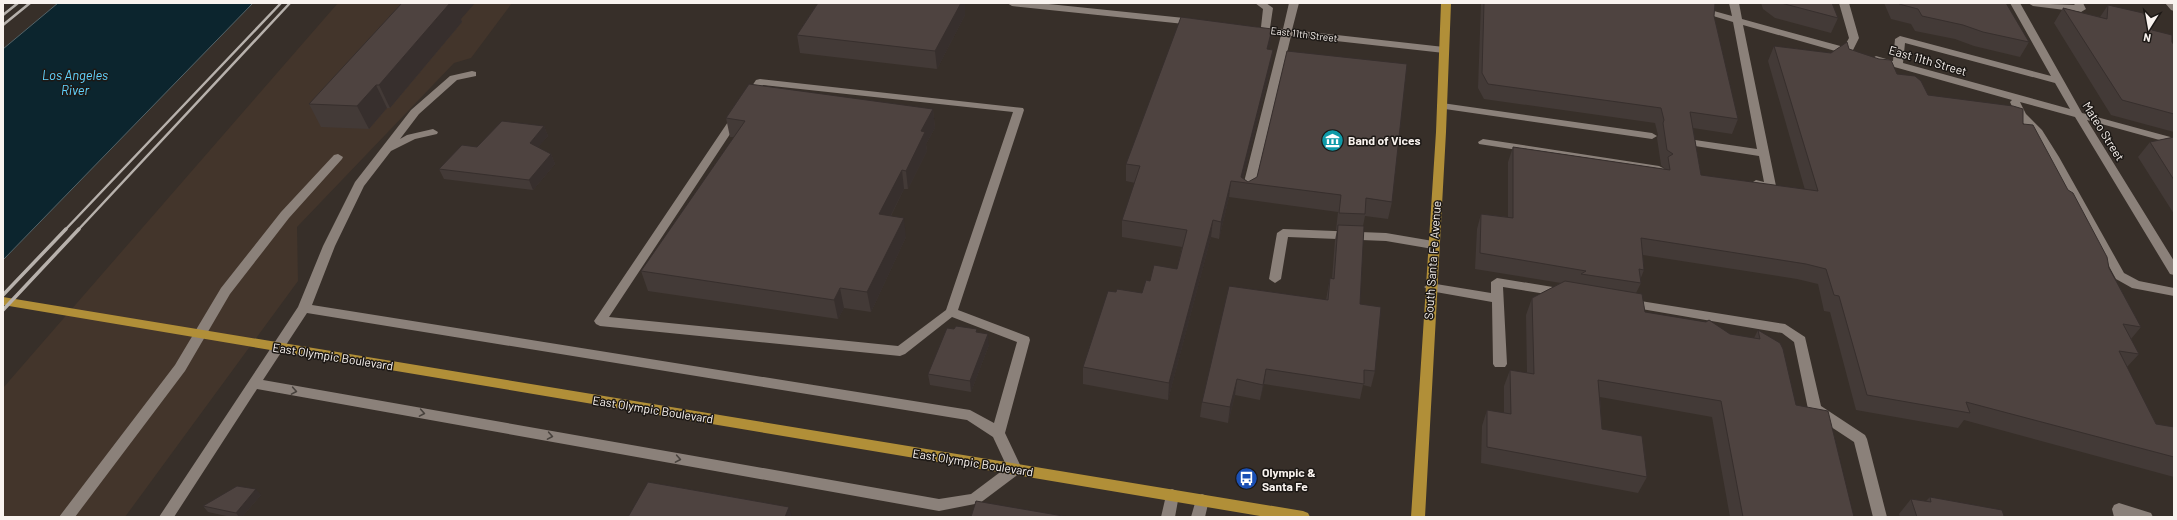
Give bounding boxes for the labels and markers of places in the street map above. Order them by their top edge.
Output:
museum icon: Band of Vices [1320,127,1346,153]
place label: Band of Vices [1348,133,1420,147]
place label: Olympic & Santa Fe [1262,465,1316,493]
bus stop icon: Olympic & Santa Fe [1233,466,1259,492]

